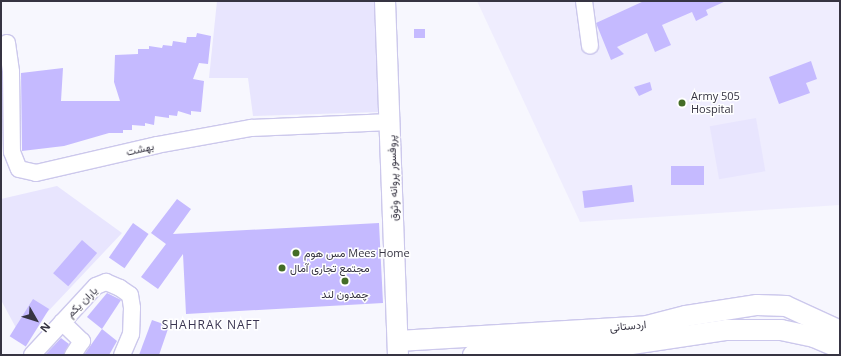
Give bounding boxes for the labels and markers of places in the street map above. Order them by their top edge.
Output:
place label: Army 505 Hospital [691,90,740,116]
marker: Army 505 Hospital [676,97,688,109]
place label: مس هوم Mees Home [304,246,410,260]
marker: مس هوم Mees Home [291,248,301,258]
place label: مجتمع تجاری آمال [290,261,370,275]
marker: مجتمع تجاری آمال [277,263,287,273]
marker: چمدون لند [340,276,350,286]
place label: چمدون لند [321,287,369,301]

